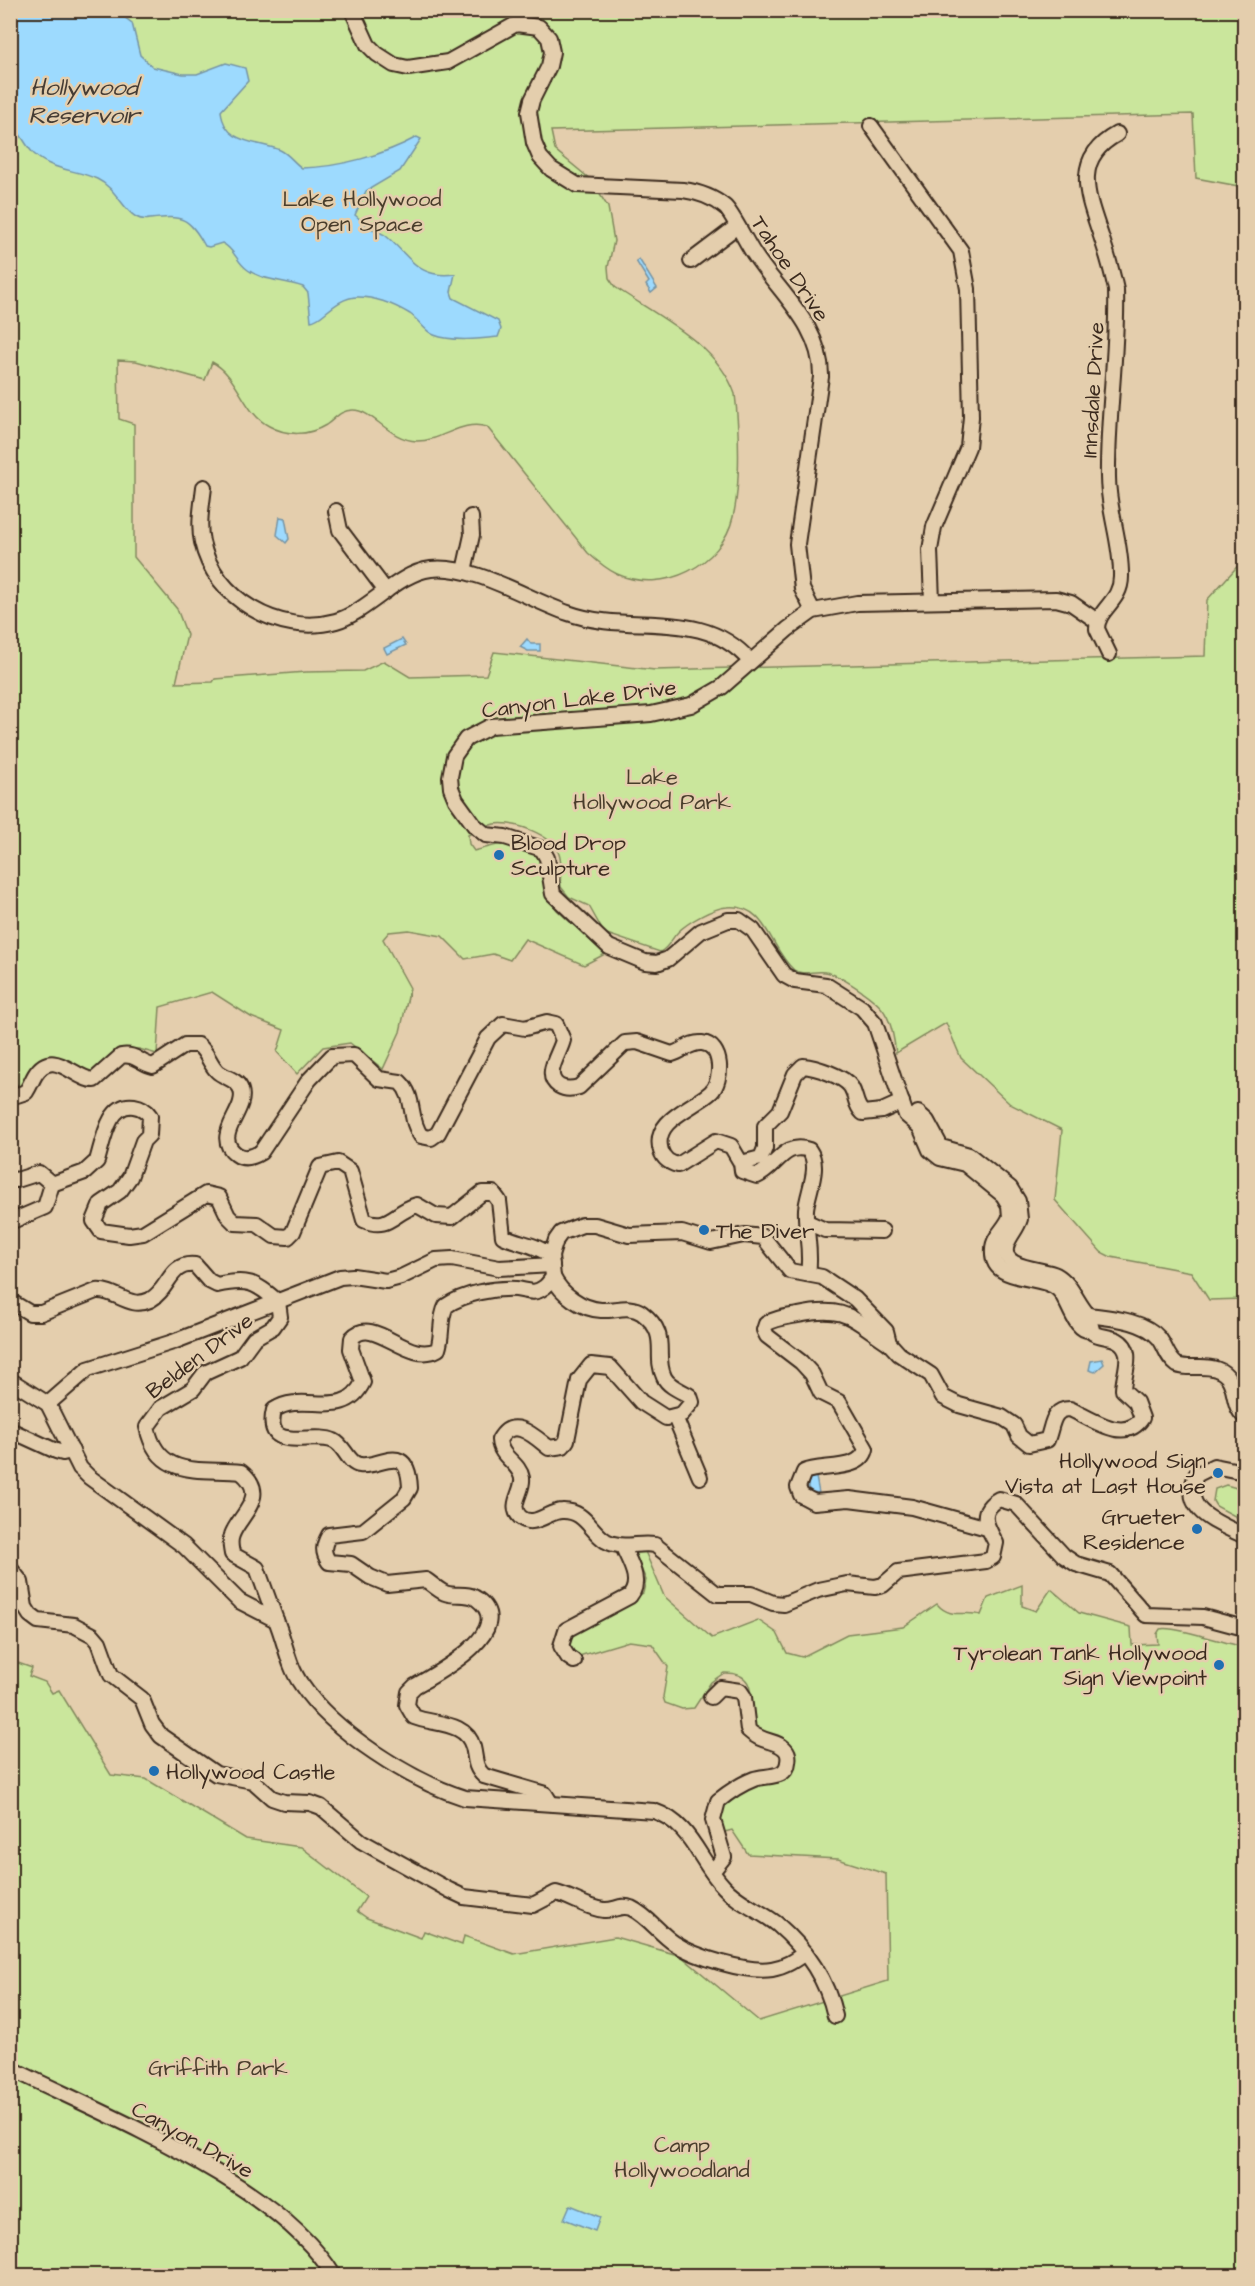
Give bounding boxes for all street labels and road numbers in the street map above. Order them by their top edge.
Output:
street label: Tahoe Drive [743,210,837,328]
street label: Innsdale Drive [1074,321,1113,459]
street label: Canyon Lake Drive [480,672,678,728]
street label: Belden Drive [140,1306,260,1407]
street label: Canyon Drive [125,2094,259,2188]

